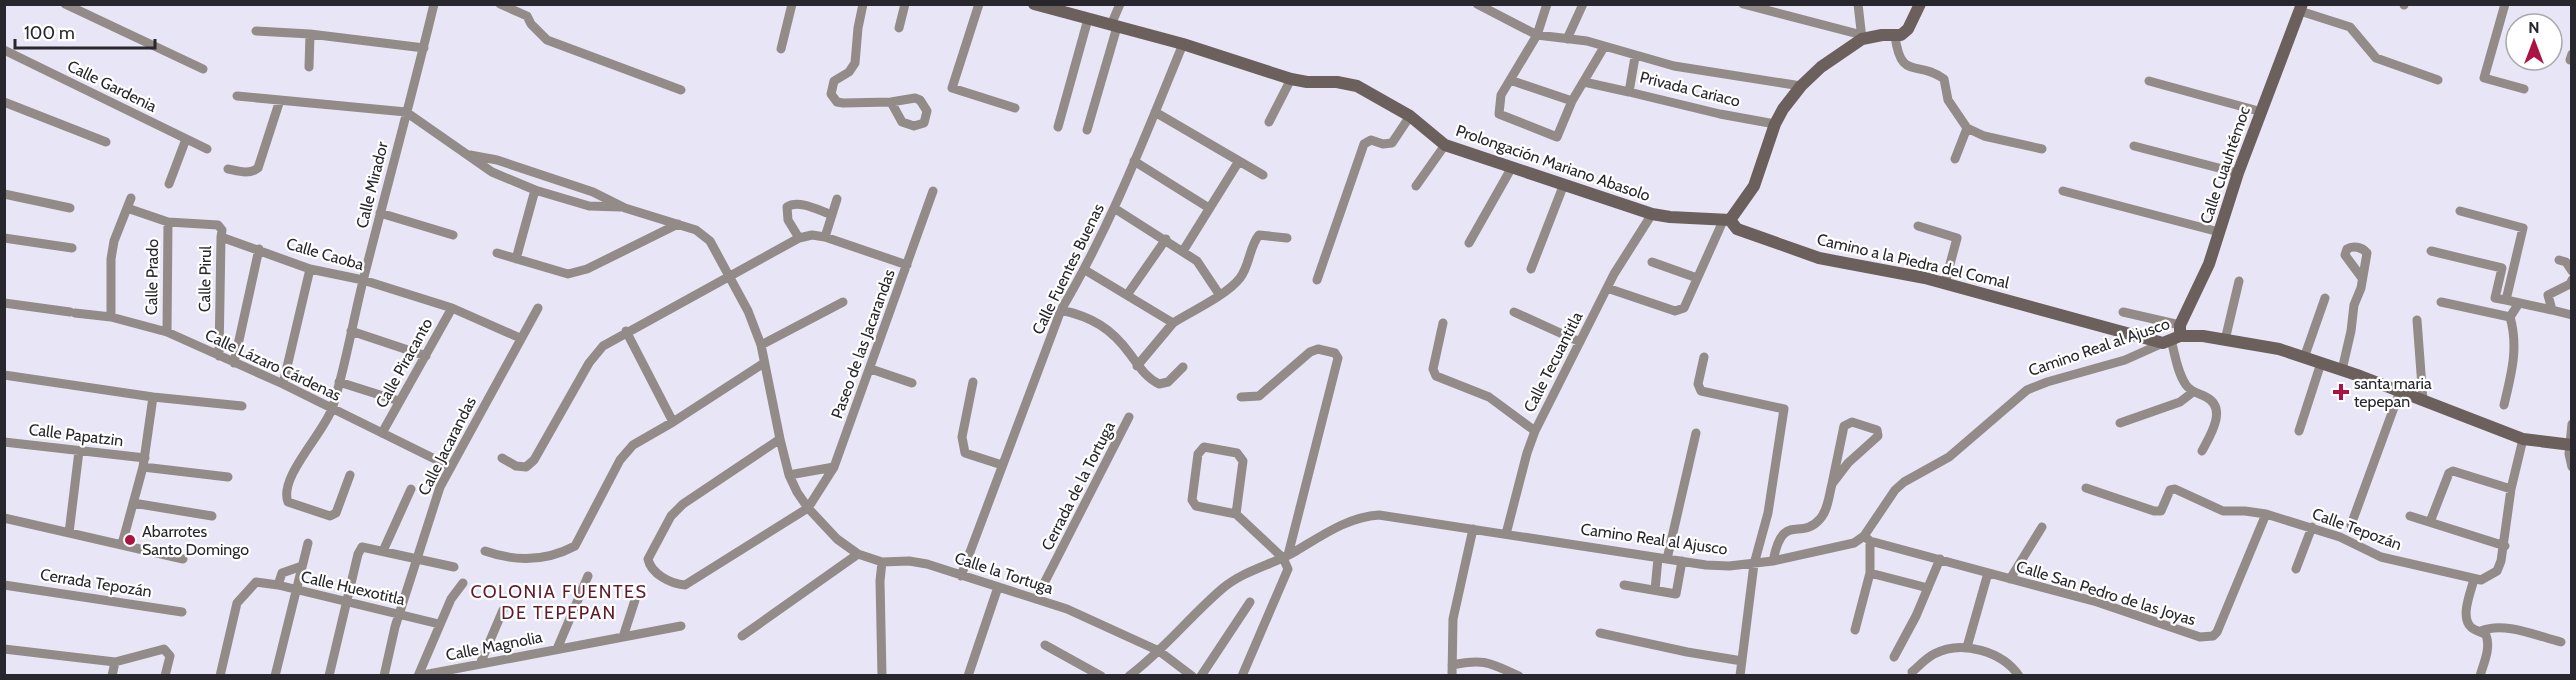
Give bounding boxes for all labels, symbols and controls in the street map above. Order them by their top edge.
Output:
scale bar [15,12,154,50]
north arrow [2504,12,2564,72]
text: N [2528,18,2540,37]
text: 100 m [24,22,75,44]
street label: Calle Gardenia [64,56,160,116]
street label: Privada Cariaco [1638,67,1742,111]
street label: Calle Cuauhtémoc [2196,104,2254,226]
street label: Prolongación Mariano Abasolo [1453,121,1653,205]
street label: Calle Mirador [352,139,392,230]
street label: Calle Fuentes Buenas [1028,200,1108,337]
street label: Camino a la Piedra del Comal [1815,230,2011,292]
street label: Calle Caoba [284,234,366,274]
street label: Calle Prado [142,239,162,315]
street label: Calle Pirul [195,245,215,312]
street label: Paseo de las Jacarandas [827,266,899,421]
street label: Calle Tecuantitla [1520,308,1587,415]
street label: Camino Real al Ajusco [2026,314,2172,380]
street label: Calle Piracanto [372,315,437,411]
street label: Calle Lázaro Cárdenas [202,325,344,405]
place label: santa maria tepepan [2354,374,2432,411]
marker: santa maria tepepan [2332,383,2350,401]
street label: Calle Jacarandas [414,393,480,498]
street label: Cerrada de la Tortuga [1037,418,1119,554]
street label: Calle Papatzin [28,420,124,450]
street label: Calle Tepozán [2310,504,2404,554]
street label: Camino Real al Ajusco [1579,519,1729,559]
place label: Abarrotes Santo Domingo [142,522,249,559]
marker: Abarrotes Santo Domingo [123,533,137,547]
street label: Calle la Tortuga [952,548,1056,598]
street label: Calle San Pedro de las Joyas [2014,557,2198,629]
street label: Cerrada Tepozán [39,565,153,601]
street label: Calle Huexotitla [299,567,407,609]
district label: COLONIA FUENTES DE TEPEPAN [470,581,648,624]
street label: Calle Magnolia [444,627,544,665]

